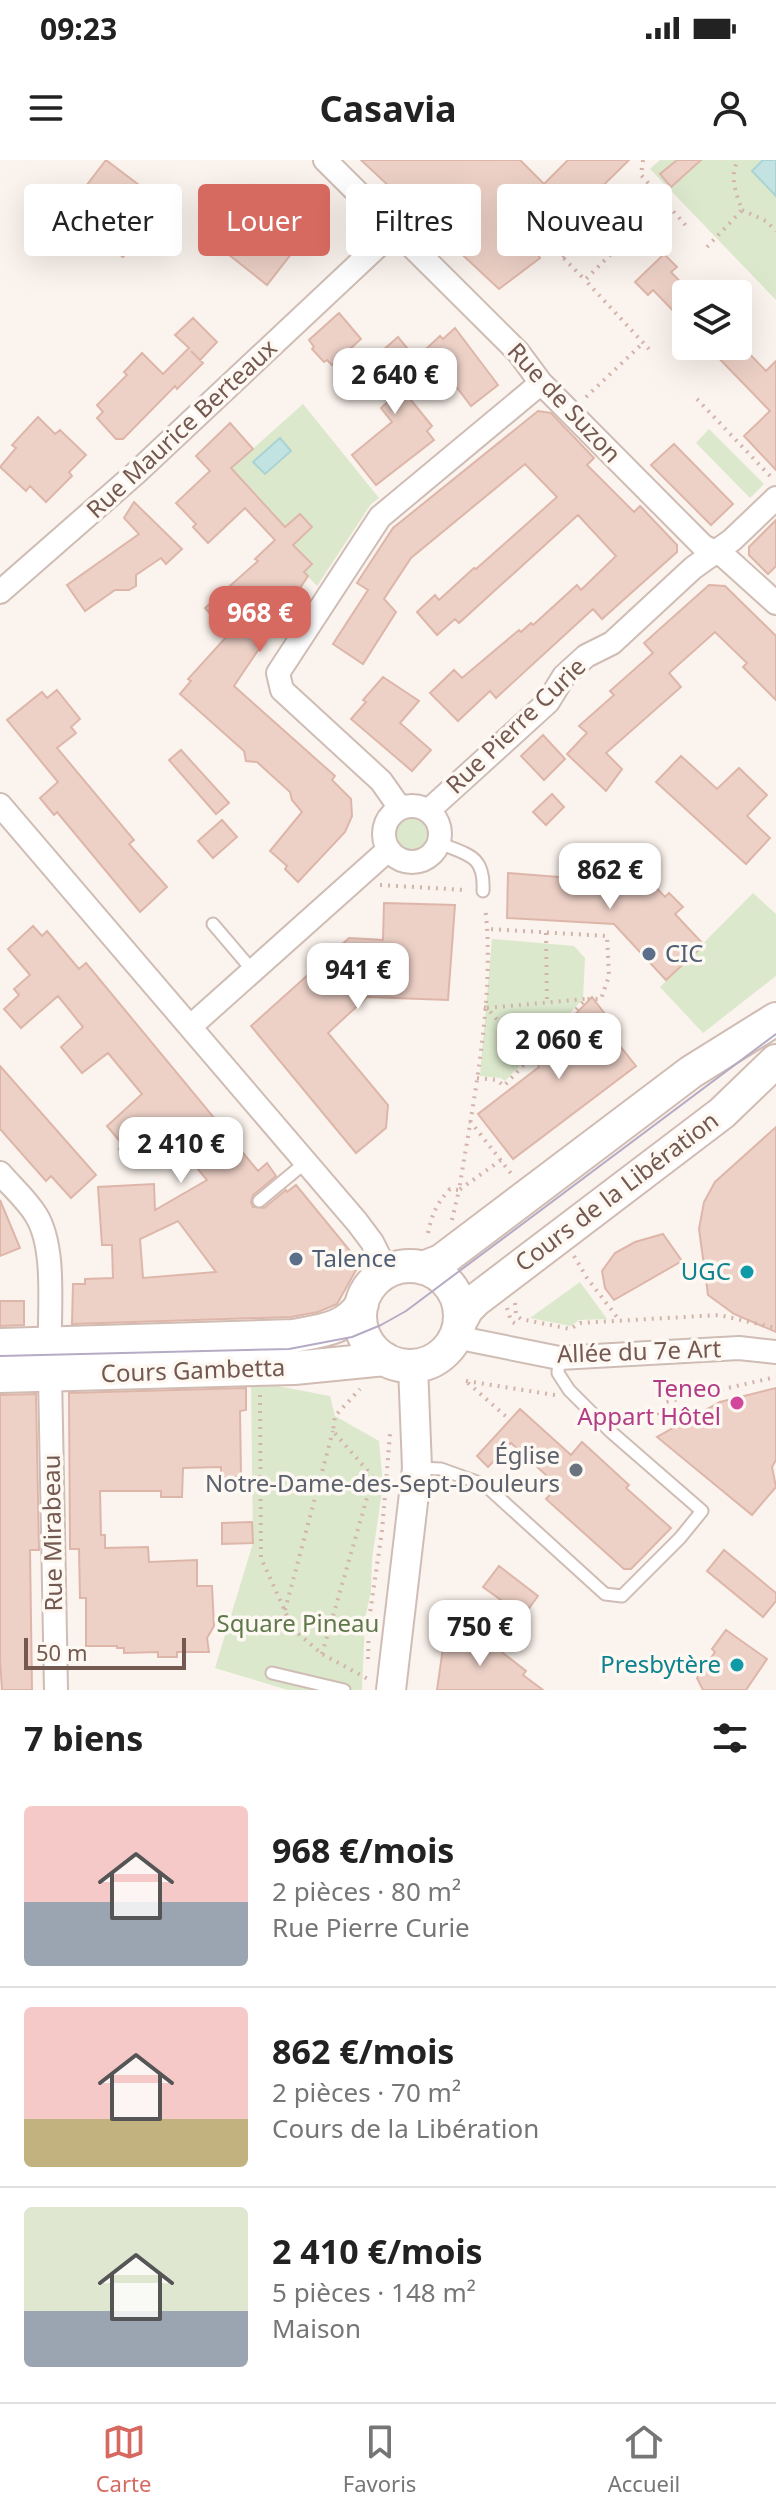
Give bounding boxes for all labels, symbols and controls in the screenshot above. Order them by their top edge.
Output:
text: 09:23 [40,8,117,49]
text: Casavia [319,84,457,133]
icon: menu [24,86,68,130]
icon: person [708,86,752,130]
chip: Acheter [24,184,182,256]
chip: Louer [198,184,330,256]
chip: Filtres [346,184,481,256]
chip: Nouveau [497,184,672,256]
map controls [672,280,752,360]
button: layers [672,280,752,360]
street label: Rue Maurice Berteaux [79,331,284,525]
street label: Rue de Suzon [501,335,629,469]
pin: 2 640 € [321,348,469,416]
text: 2 640 € [351,356,439,392]
pin: 968 € [204,586,316,654]
text: 968 € [227,594,293,630]
street label: Rue Pierre Curie [438,650,592,800]
pin: 862 € [554,843,666,911]
text: 862 € [577,851,643,887]
place label: CIC [665,936,703,969]
pin: 941 € [302,943,414,1011]
marker: CIC [640,945,658,963]
text: 941 € [325,951,391,987]
pin: 2 060 € [485,1013,633,1081]
text: 2 060 € [515,1021,603,1057]
street label: Cours de la Libération [508,1103,725,1278]
pin: 2 410 € [107,1117,255,1185]
text: 2 410 € [137,1125,225,1161]
place label: Talence [312,1241,397,1274]
marker: Talence [287,1250,305,1268]
place label: UGC [681,1254,731,1287]
marker: UGC [738,1263,756,1281]
street label: Allée du 7e Art [556,1331,722,1370]
street label: Cours Gambetta [100,1350,286,1389]
place label: Teneo Appart Hôtel [577,1371,721,1432]
marker: Teneo Appart Hôtel [728,1394,746,1412]
place label: Église Notre-Dame-des-Sept-Douleurs [205,1438,560,1499]
street label: Rue Mirabeau [34,1454,69,1612]
marker: Église Notre-Dame-des-Sept-Douleurs [567,1461,585,1479]
pin: 750 € [424,1600,536,1668]
park label: Square Pineau [217,1606,379,1639]
text: 750 € [447,1608,513,1644]
scale bar [24,1634,186,1670]
text: 50 m [36,1637,87,1667]
place label: Presbytère [600,1647,721,1680]
marker: Presbytère [728,1656,746,1674]
text: 7 biens [24,1715,143,1761]
icon: filters [708,1716,752,1760]
text: 968 €/mois [272,1827,454,1873]
icon: home [88,1838,184,1934]
text: 2 pièces · 80 m² [272,1873,461,1909]
text: Rue Pierre Curie [272,1909,470,1945]
text: 862 €/mois [272,2028,454,2074]
icon: home [88,2039,184,2135]
text: 2 pièces · 70 m² [272,2074,461,2110]
text: Cours de la Libération [272,2110,539,2146]
text: 2 410 €/mois [272,2228,483,2274]
icon: home [88,2239,184,2335]
text: 5 pièces · 148 m² [272,2274,476,2310]
text: Maison [272,2310,361,2346]
tab: Carte [96,2420,151,2498]
tab: Favoris [343,2420,416,2498]
tab: Accueil [608,2420,680,2498]

